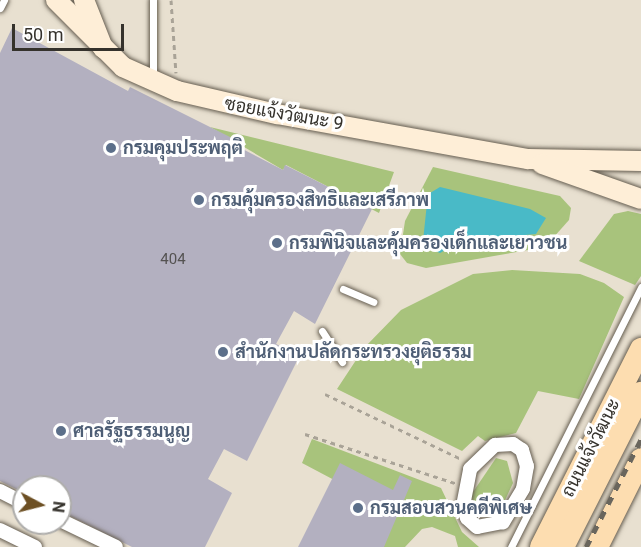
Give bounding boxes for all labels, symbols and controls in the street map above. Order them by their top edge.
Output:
scale bar [15,12,128,50]
text: 50 m [23,24,63,45]
street label: ซอยแจ้งวัฒนะ 9 [223,93,345,135]
place label: กรมคุมประพฤติ [123,137,243,159]
marker: กรมคุมประพฤติ [104,141,118,155]
place label: กรมคุ้มครองสิทธิและเสรีภาพ [211,189,429,211]
marker: กรมคุ้มครองสิทธิและเสรีภาพ [192,193,206,207]
place label: กรมพินิจและคุ้มครองเด็กและเยาวชน [289,232,567,254]
marker: กรมพินิจและคุ้มครองเด็กและเยาวชน [270,236,284,250]
house number: 404 [160,251,186,269]
place label: สำนักงานปลัดกระทรวงยุติธรรม [235,341,472,363]
marker: สำนักงานปลัดกระทรวงยุติธรรม [216,345,230,359]
street label: ถนนแจ้งวัฒนะ [557,395,625,501]
place label: ศาลรัฐธรรมนูญ [73,420,190,442]
marker: ศาลรัฐธรรมนูญ [54,424,68,438]
north arrow [12,475,72,535]
place label: กรมสอบสวนคดีพิเศษ [370,497,532,519]
text: N [48,500,68,514]
marker: กรมสอบสวนคดีพิเศษ [351,501,365,515]

